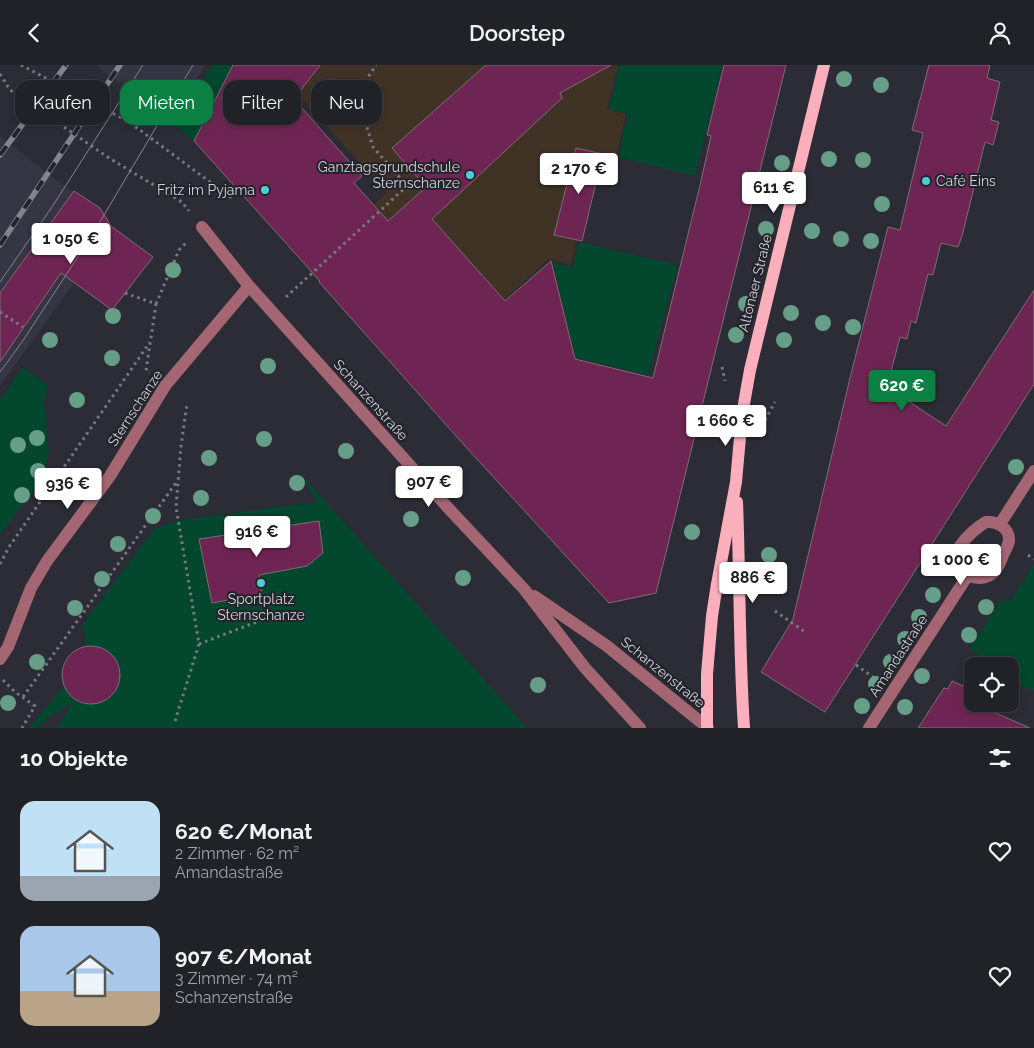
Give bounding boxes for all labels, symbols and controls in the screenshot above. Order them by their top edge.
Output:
icon: back [20,19,48,47]
icon: person [986,19,1014,47]
text: Doorstep [469,20,565,46]
chip: Kaufen [15,80,110,125]
chip: Mieten [120,80,213,125]
chip: Filter [223,80,301,125]
chip: Neu [311,80,382,125]
pin: 2 170 € [533,153,625,195]
place label: Ganztagsgrundschule Sternschanze [318,159,460,191]
text: 2 170 € [551,159,607,178]
marker: Ganztagsgrundschule Sternschanze [464,169,476,181]
pin: 611 € [739,171,809,214]
place label: Café Eins [936,173,996,189]
marker: Café Eins [920,175,932,187]
text: 611 € [753,178,795,197]
place label: Fritz im Pyjama [157,182,255,198]
marker: Fritz im Pyjama [259,184,271,196]
pin: 1 050 € [25,223,117,265]
text: 1 050 € [43,229,99,248]
street label: Altonaer Straße [735,233,775,333]
street label: Schanzenstraße [331,356,411,444]
street label: Sternschanze [104,367,166,449]
pin: 620 € [867,369,937,412]
text: 620 € [879,376,925,395]
pin: 1 660 € [680,405,772,447]
text: 1 660 € [697,411,755,430]
pin: 907 € [394,465,464,508]
pin: 936 € [33,467,103,510]
text: 907 € [407,472,451,491]
text: 936 € [46,474,90,493]
pin: 916 € [222,515,292,558]
text: 916 € [235,522,279,541]
pin: 1 000 € [915,543,1007,586]
text: 1 000 € [932,550,990,569]
pin: 886 € [718,561,788,604]
text: 886 € [730,568,776,587]
marker: Sportplatz Sternschanze [255,577,267,589]
place label: Sportplatz Sternschanze [217,591,305,623]
street label: Amandastraße [866,612,930,700]
street label: Schanzenstraße [618,633,708,711]
map controls [964,657,1019,712]
button: locate [964,657,1019,712]
icon: filters [986,744,1014,772]
text: 10 Objekte [20,746,128,771]
text: 620 €/Monat [175,819,312,844]
icon: home [60,821,120,881]
icon: heart [986,837,1014,865]
text: 2 Zimmer · 62 m² [175,844,299,863]
text: Amandastraße [175,863,283,882]
text: 907 €/Monat [175,944,312,969]
icon: home [60,946,120,1006]
icon: heart [986,962,1014,990]
text: 3 Zimmer · 74 m² [175,969,298,988]
text: Schanzenstraße [175,988,293,1007]

